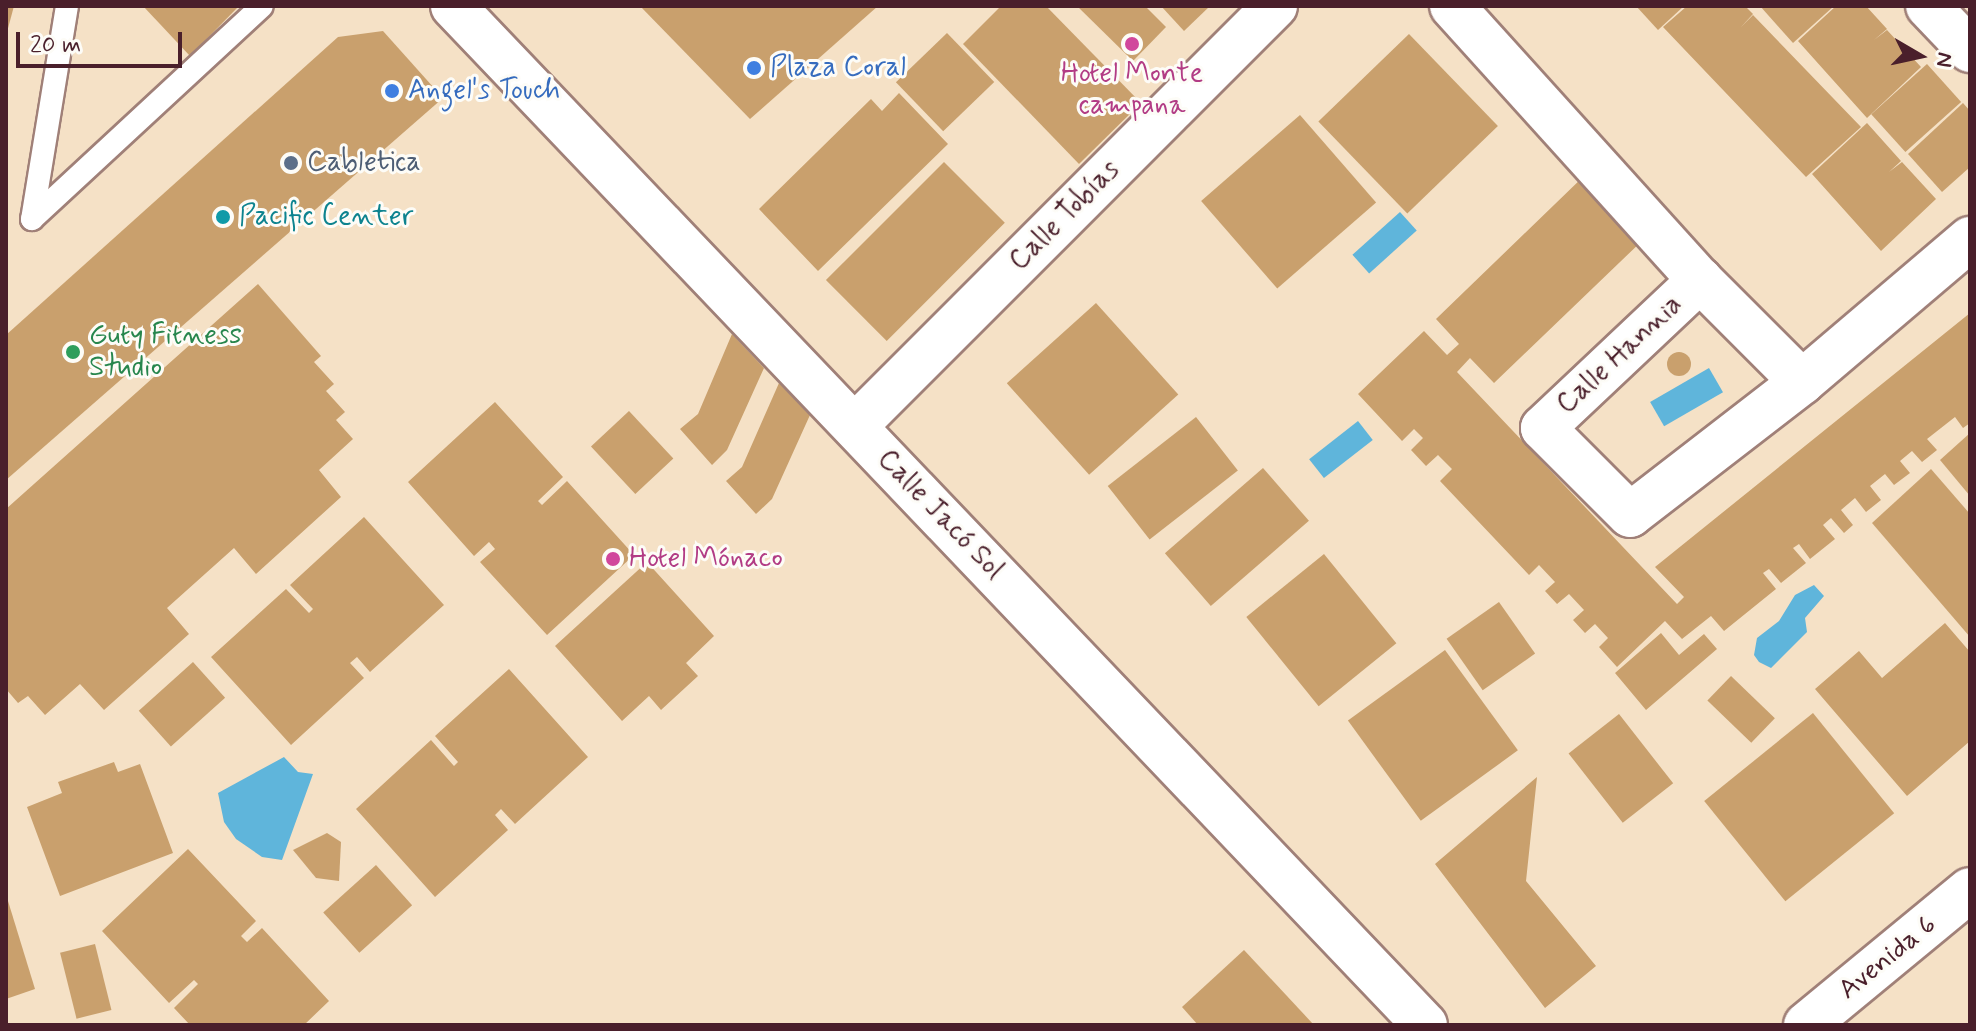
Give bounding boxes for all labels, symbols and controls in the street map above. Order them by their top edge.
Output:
scale bar [20,16,186,66]
north arrow [1880,16,1960,96]
text: 20 m [30,30,81,61]
marker: Hotel Monte campana [1123,35,1141,53]
text: N [1929,50,1959,69]
place label: Plaza Coral [770,51,905,85]
place label: Hotel Monte campana [1061,57,1203,123]
marker: Plaza Coral [745,59,763,77]
place label: Angel's Touch [408,74,560,108]
marker: Angel's Touch [383,82,401,100]
place label: Cabletica [307,146,421,180]
street label: Calle Tobías [1002,153,1128,279]
marker: Cabletica [282,154,300,172]
place label: Pacific Center [239,200,408,234]
marker: Pacific Center [214,208,232,226]
street label: Calle Hannia [1550,288,1690,422]
place label: Guty Fitness Studio [89,319,242,385]
marker: Guty Fitness Studio [64,343,82,361]
street label: Calle Jacó Sol [871,444,1009,586]
place label: Hotel Mónaco [629,542,783,576]
marker: Hotel Mónaco [604,550,622,568]
street label: Avenida 6 [1832,908,1944,1008]

